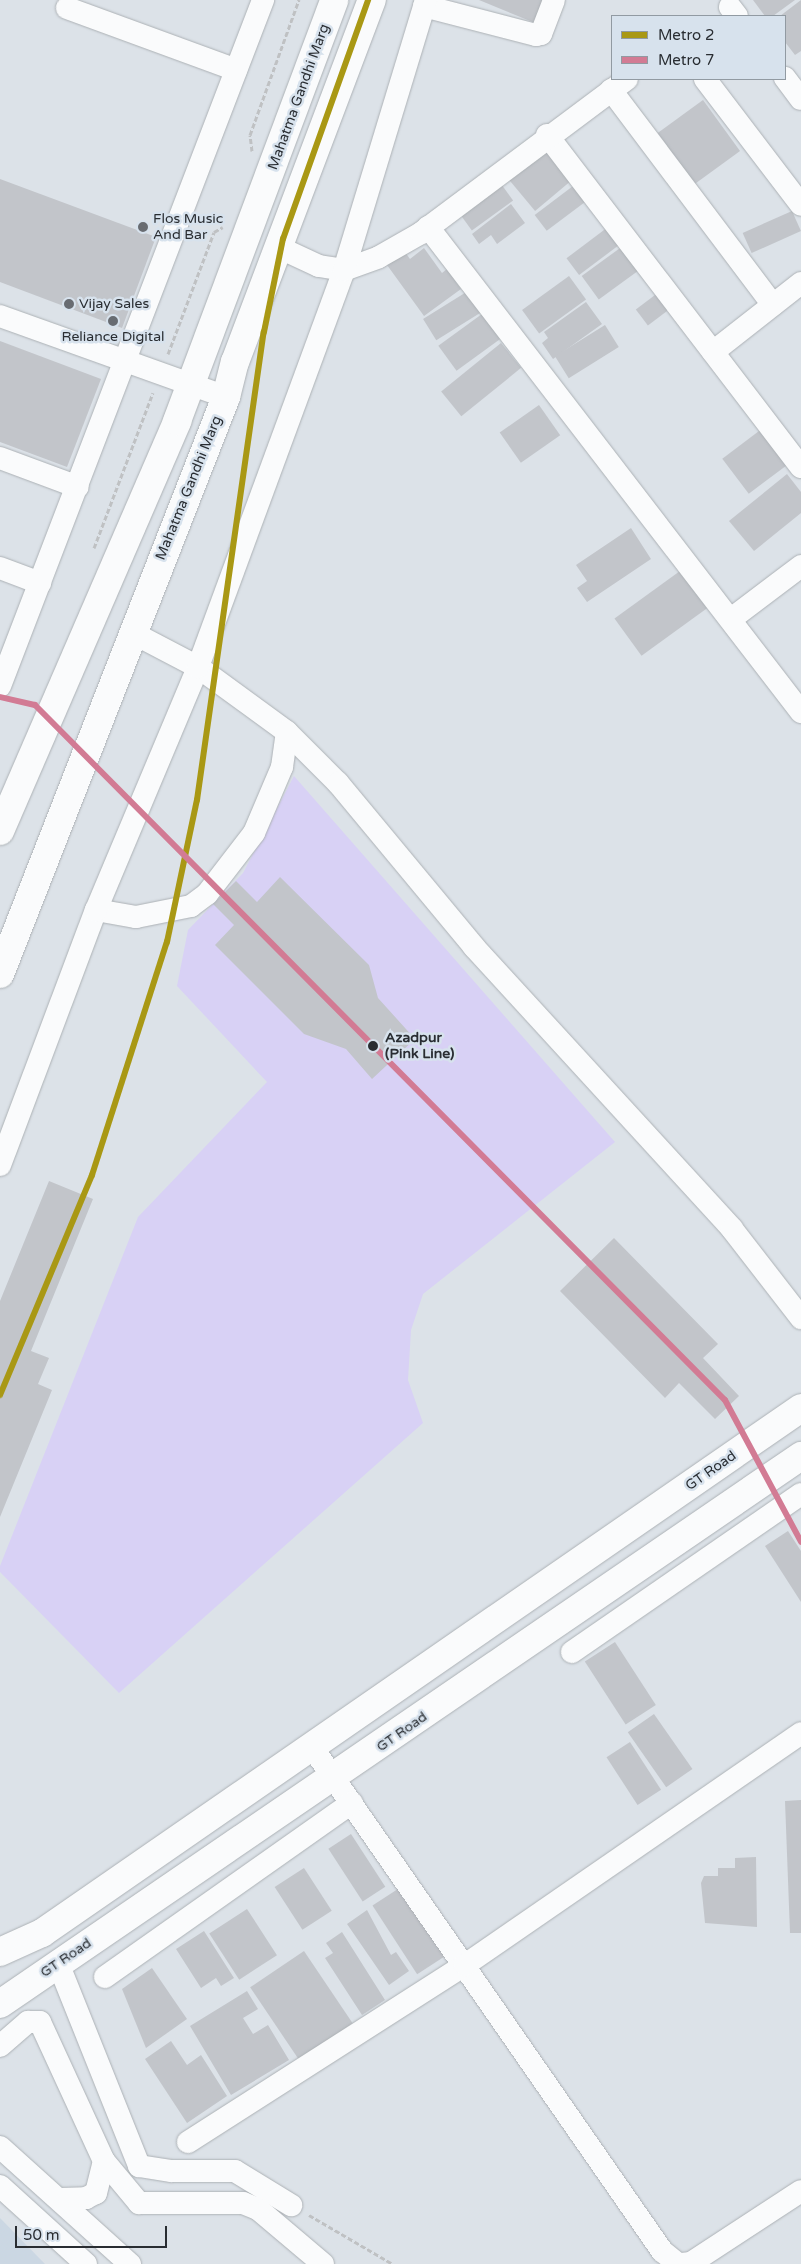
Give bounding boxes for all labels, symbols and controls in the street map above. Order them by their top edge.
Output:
legend [611,15,786,80]
street label: Mahatma Gandhi Marg [265,22,333,172]
text: Metro 2 [658,26,714,44]
text: Metro 7 [658,51,714,69]
place label: Flos Music And Bar [153,211,223,243]
marker: Flos Music And Bar [137,221,149,233]
place label: Vijay Sales [79,296,149,312]
marker: Vijay Sales [63,298,75,310]
marker: Reliance Digital [107,315,119,327]
place label: Reliance Digital [61,329,165,345]
street label: Mahatma Gandhi Marg [152,413,226,563]
place label: Azadpur (Pink Line) [385,1030,454,1062]
marker: Azadpur (Pink Line) [365,1038,381,1054]
street label: GT Road [682,1448,740,1494]
street label: GT Road [373,1709,431,1755]
street label: GT Road [37,1935,95,1981]
scale bar [18,2216,170,2248]
text: 50 m [23,2226,60,2244]

